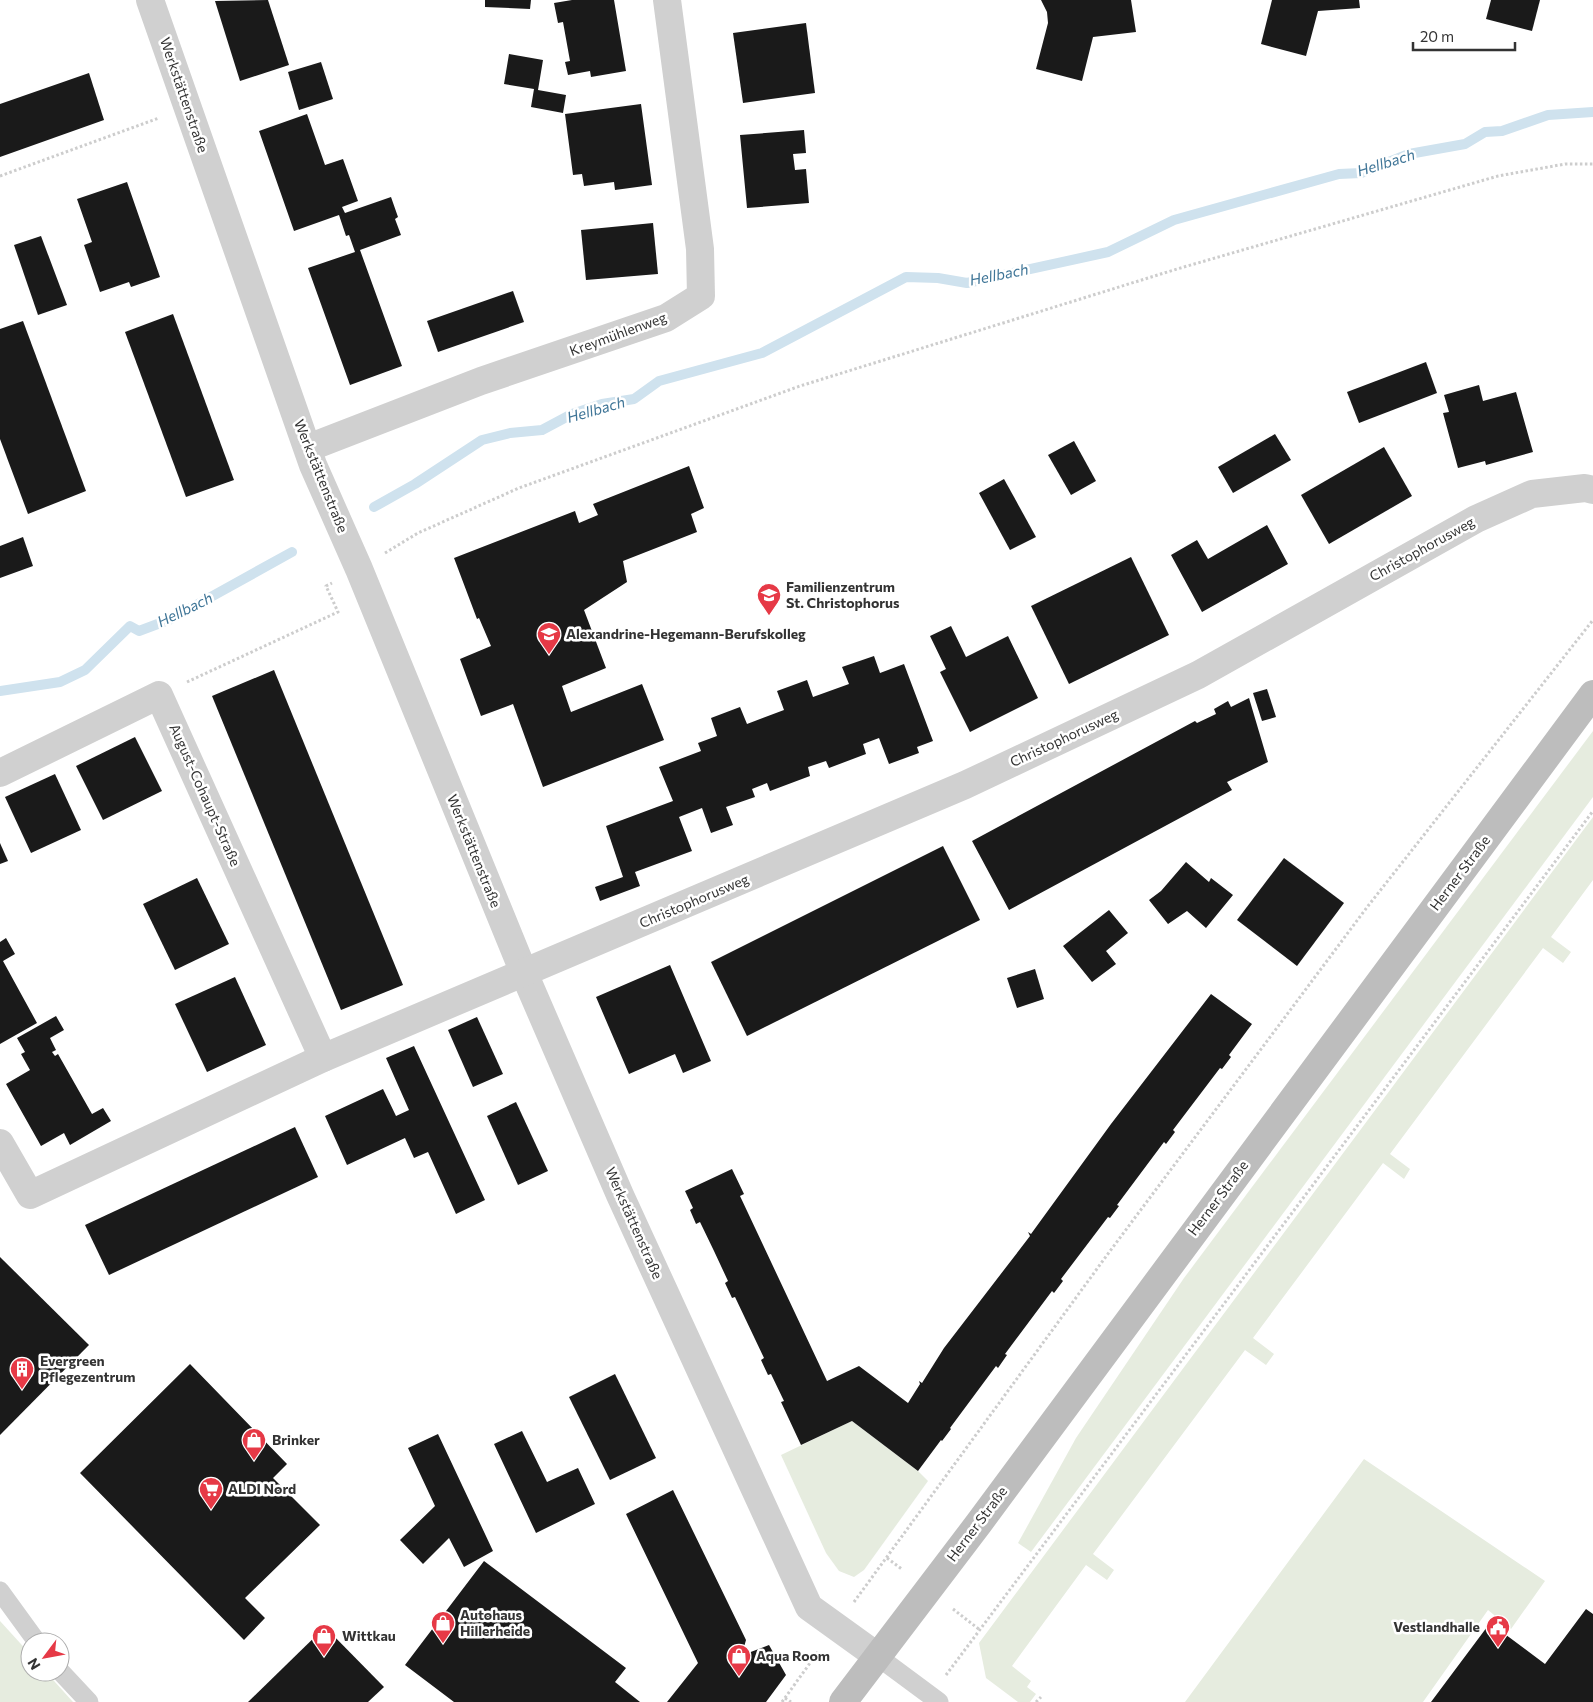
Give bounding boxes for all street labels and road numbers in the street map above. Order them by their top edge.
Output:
street label: Werkstättenstraße [157,35,212,155]
street label: Kreymühlenweg [567,308,669,359]
street label: Werkstättenstraße [291,417,352,535]
street label: Christophorusweg [1366,512,1478,584]
street label: Christophorusweg [1007,705,1121,770]
street label: August-Cohaupt-Straße [166,721,245,869]
street label: Werkstättenstraße [444,792,505,910]
street label: Herner Straße [1426,832,1493,914]
street label: Christophorusweg [636,870,752,931]
street label: Herner Straße [1184,1157,1251,1239]
street label: Werkstättenstraße [602,1164,667,1281]
street label: Herner Straße [943,1483,1010,1565]

